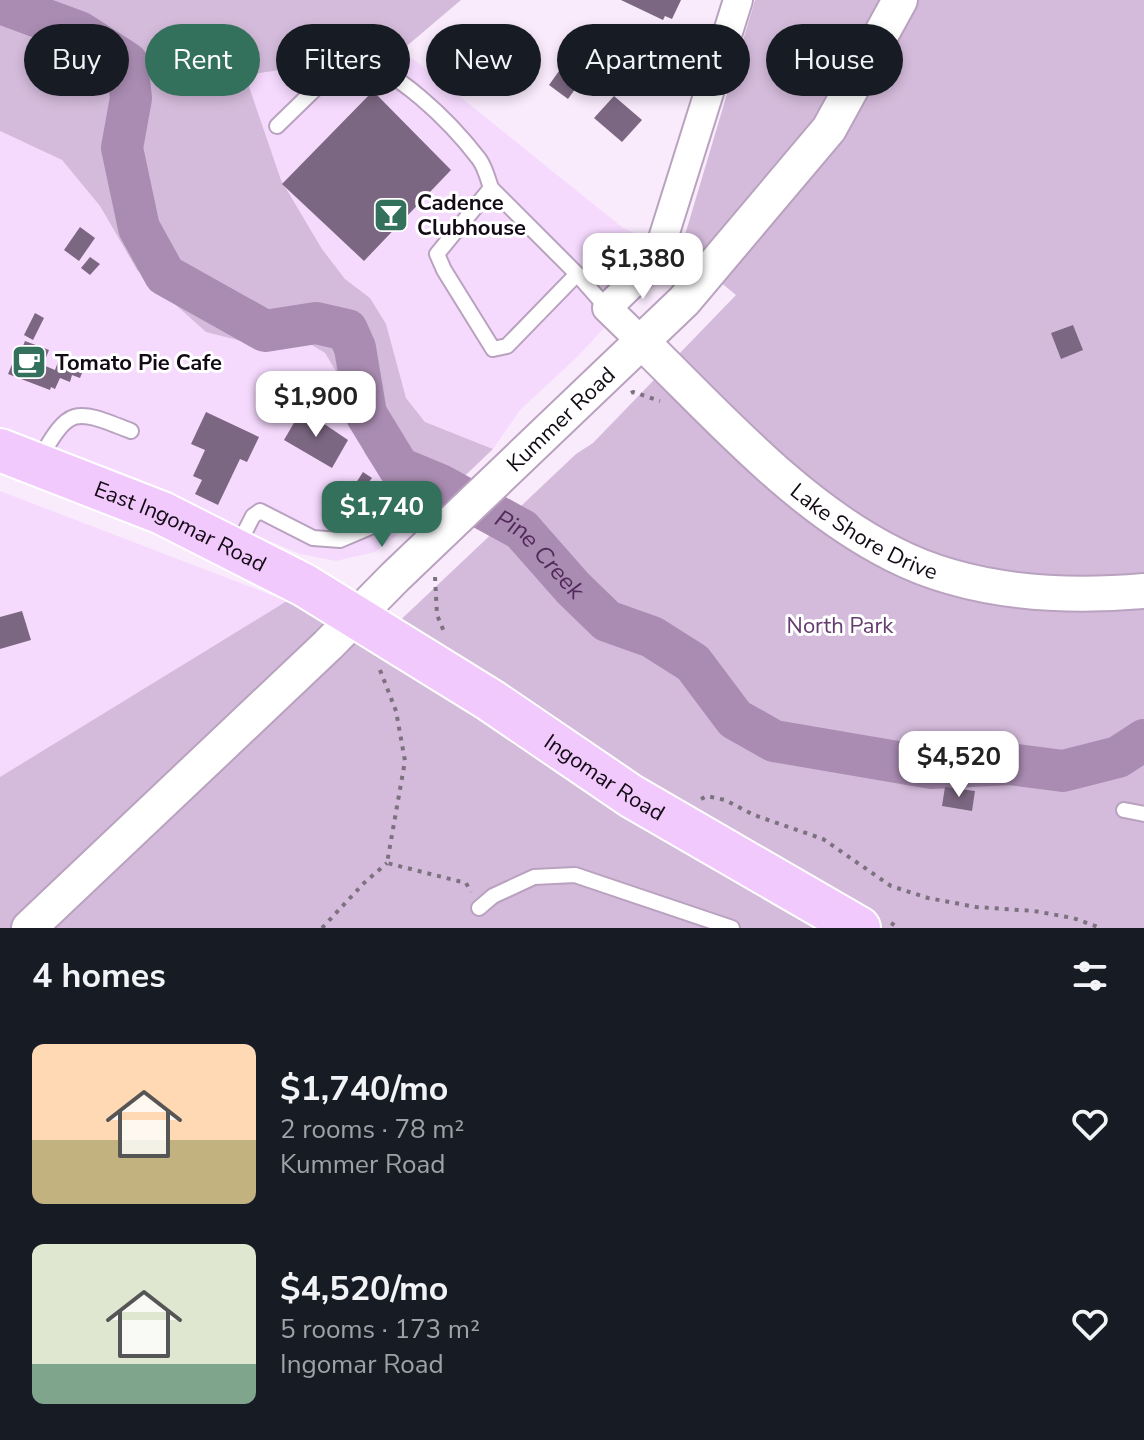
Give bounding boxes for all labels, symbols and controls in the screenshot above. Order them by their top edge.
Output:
chip: Buy [24,24,129,96]
chip: Rent [145,24,260,96]
chip: Filters [276,24,410,96]
chip: New [426,24,541,96]
chip: Apartment [557,24,750,96]
chip: House [766,24,903,96]
place label: Cadence Clubhouse [417,188,526,243]
bar icon: Cadence Clubhouse [372,196,410,234]
pin: $1,380 [578,233,708,301]
text: $1,380 [601,241,685,276]
cafe icon: Tomato Pie Cafe [10,343,48,381]
place label: Tomato Pie Cafe [55,348,222,378]
street label: Kummer Road [500,360,622,479]
pin: $1,900 [251,371,381,439]
text: $1,900 [274,379,358,414]
street label: East Ingomar Road [90,474,271,580]
street label: Lake Shore Drive [784,477,942,588]
pin: $1,740 [317,481,447,549]
text: $1,740 [340,489,424,524]
water label: Pine Creek [489,502,592,607]
park label: North Park [787,611,894,641]
street label: Ingomar Road [538,727,670,828]
pin: $4,520 [894,731,1024,799]
text: $4,520 [917,739,1001,774]
text: 4 homes [32,953,166,999]
icon: filters [1068,954,1112,998]
text: $1,740/mo [280,1066,448,1112]
icon: home [96,1076,192,1172]
icon: heart [1068,1102,1112,1146]
text: 2 rooms · 78 m² [280,1112,464,1147]
text: Kummer Road [280,1147,445,1182]
text: $4,520/mo [280,1266,448,1312]
icon: home [96,1276,192,1372]
icon: heart [1068,1302,1112,1346]
text: 5 rooms · 173 m² [280,1312,480,1347]
text: Ingomar Road [280,1347,444,1382]

